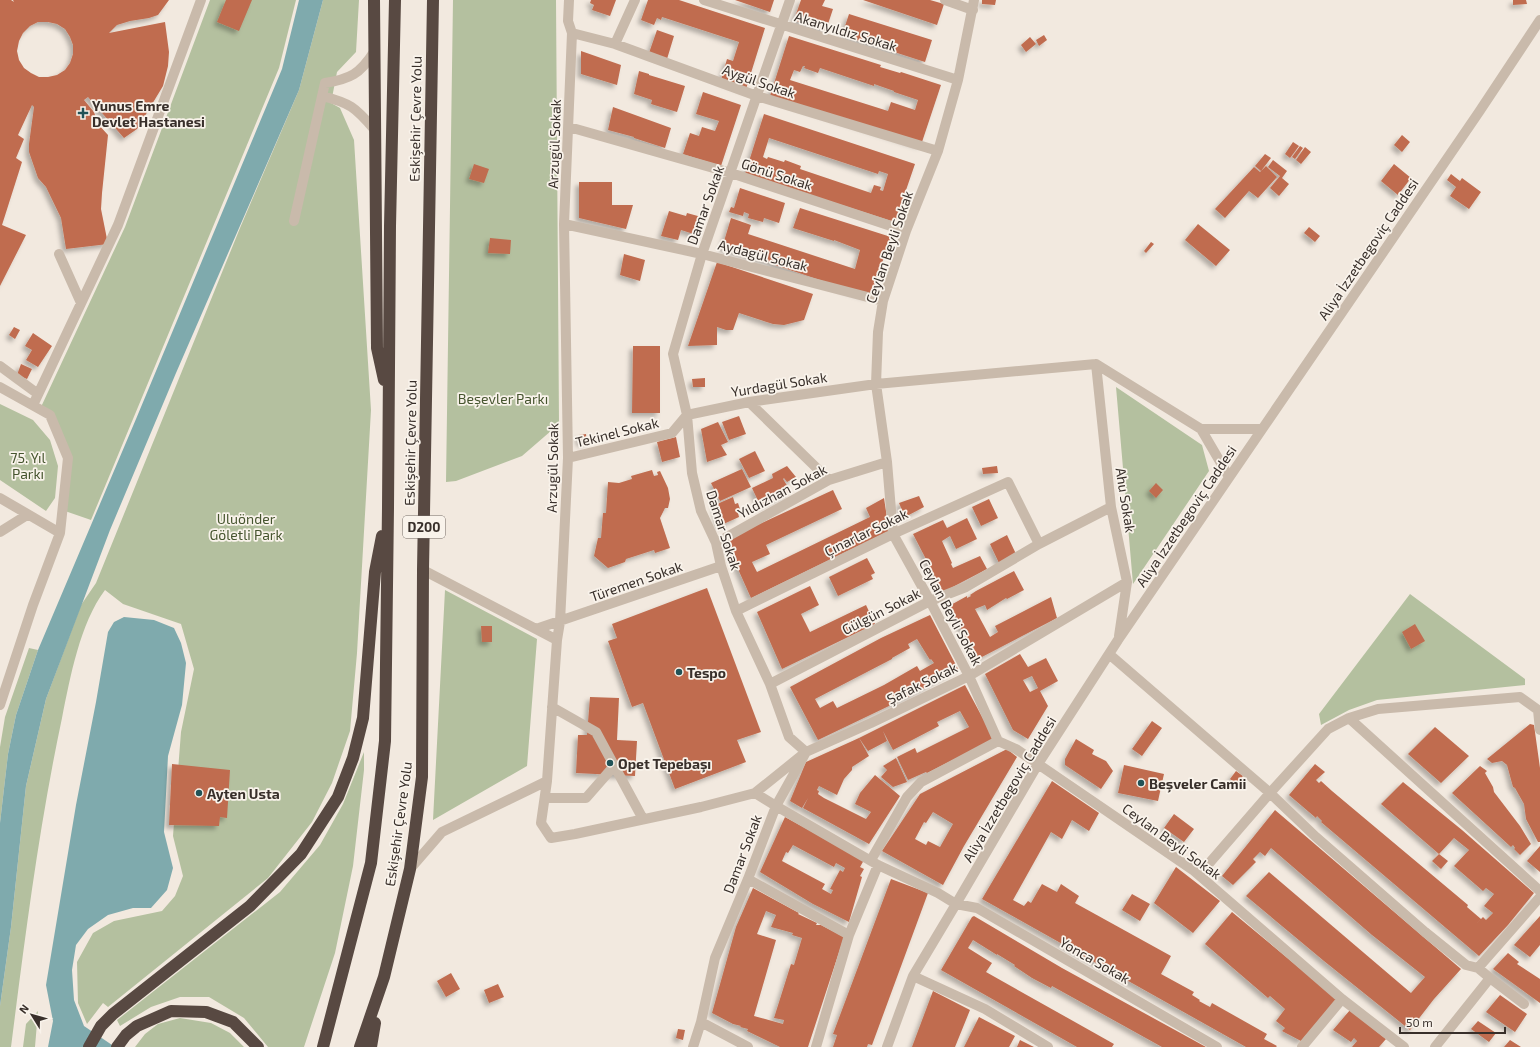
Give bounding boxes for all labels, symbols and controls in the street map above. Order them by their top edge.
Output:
street label: Akanyıldız Sokak [793,7,899,55]
street label: Eskişehir Çevre Yolu [405,56,426,182]
street label: Aygül Sokak [720,61,798,101]
place label: Yunus Emre Devlet Hastanesi [92,97,205,130]
street label: Arzugül Sokak [544,99,564,189]
marker: Yunus Emre Devlet Hastanesi [77,107,89,119]
street label: Gönü Sokak [739,155,815,193]
street label: Damar Sokak [683,163,727,247]
street label: Aliya İzzetbegoviç Caddesi [1314,175,1423,324]
street label: Ceylan Beyli Sokak [862,188,916,306]
street label: Aydagül Sokak [716,236,810,274]
street label: Yurdagül Sokak [730,368,828,400]
street label: Eskişehir Çevre Yolu [400,380,421,506]
park label: Beşevler Parkı [458,390,548,408]
street label: Tekinel Sokak [574,413,660,451]
street label: Arzugül Sokak [543,423,561,513]
street label: Aliya İzzetbegoviç Caddesi [1132,442,1241,591]
park label: 75. Yıl Parkı [10,449,47,482]
street label: Yıldızhan Sokak [735,460,829,522]
street label: Ahu Sokak [1112,466,1140,534]
street label: Damar Sokak [703,488,745,572]
street label: Çınarlar Sokak [821,504,911,560]
park label: Uluönder Göletli Park [209,510,283,543]
road number: D200 [403,516,445,538]
street label: Ceylan Beyli Sokak [916,556,986,668]
street label: Türemen Sokak [588,557,684,605]
street label: Gülgün Sokak [839,584,923,638]
street label: Şafak Sokak [884,659,961,708]
place label: Tespo [687,664,726,681]
marker: Tespo [674,667,684,677]
street label: Aliya İzzetbegoviç Caddesi [959,713,1060,865]
place label: Opet Tepebaşı [618,755,711,773]
marker: Opet Tepebaşı [605,758,615,768]
street label: Eskişehir Çevre Yolu [381,760,416,888]
place label: Beşveler Camii [1149,775,1246,793]
marker: Beşveler Camii [1136,778,1146,788]
place label: Ayten Usta [207,785,280,802]
marker: Ayten Usta [194,788,204,798]
street label: Ceylan Beyli Sokak [1119,799,1225,883]
street label: Damar Sokak [719,812,765,896]
street label: Yonca Sokak [1057,933,1133,987]
north arrow [12,995,52,1035]
text: N [16,1002,31,1016]
scale bar [1400,1009,1505,1035]
text: 50 m [1406,1015,1433,1029]

